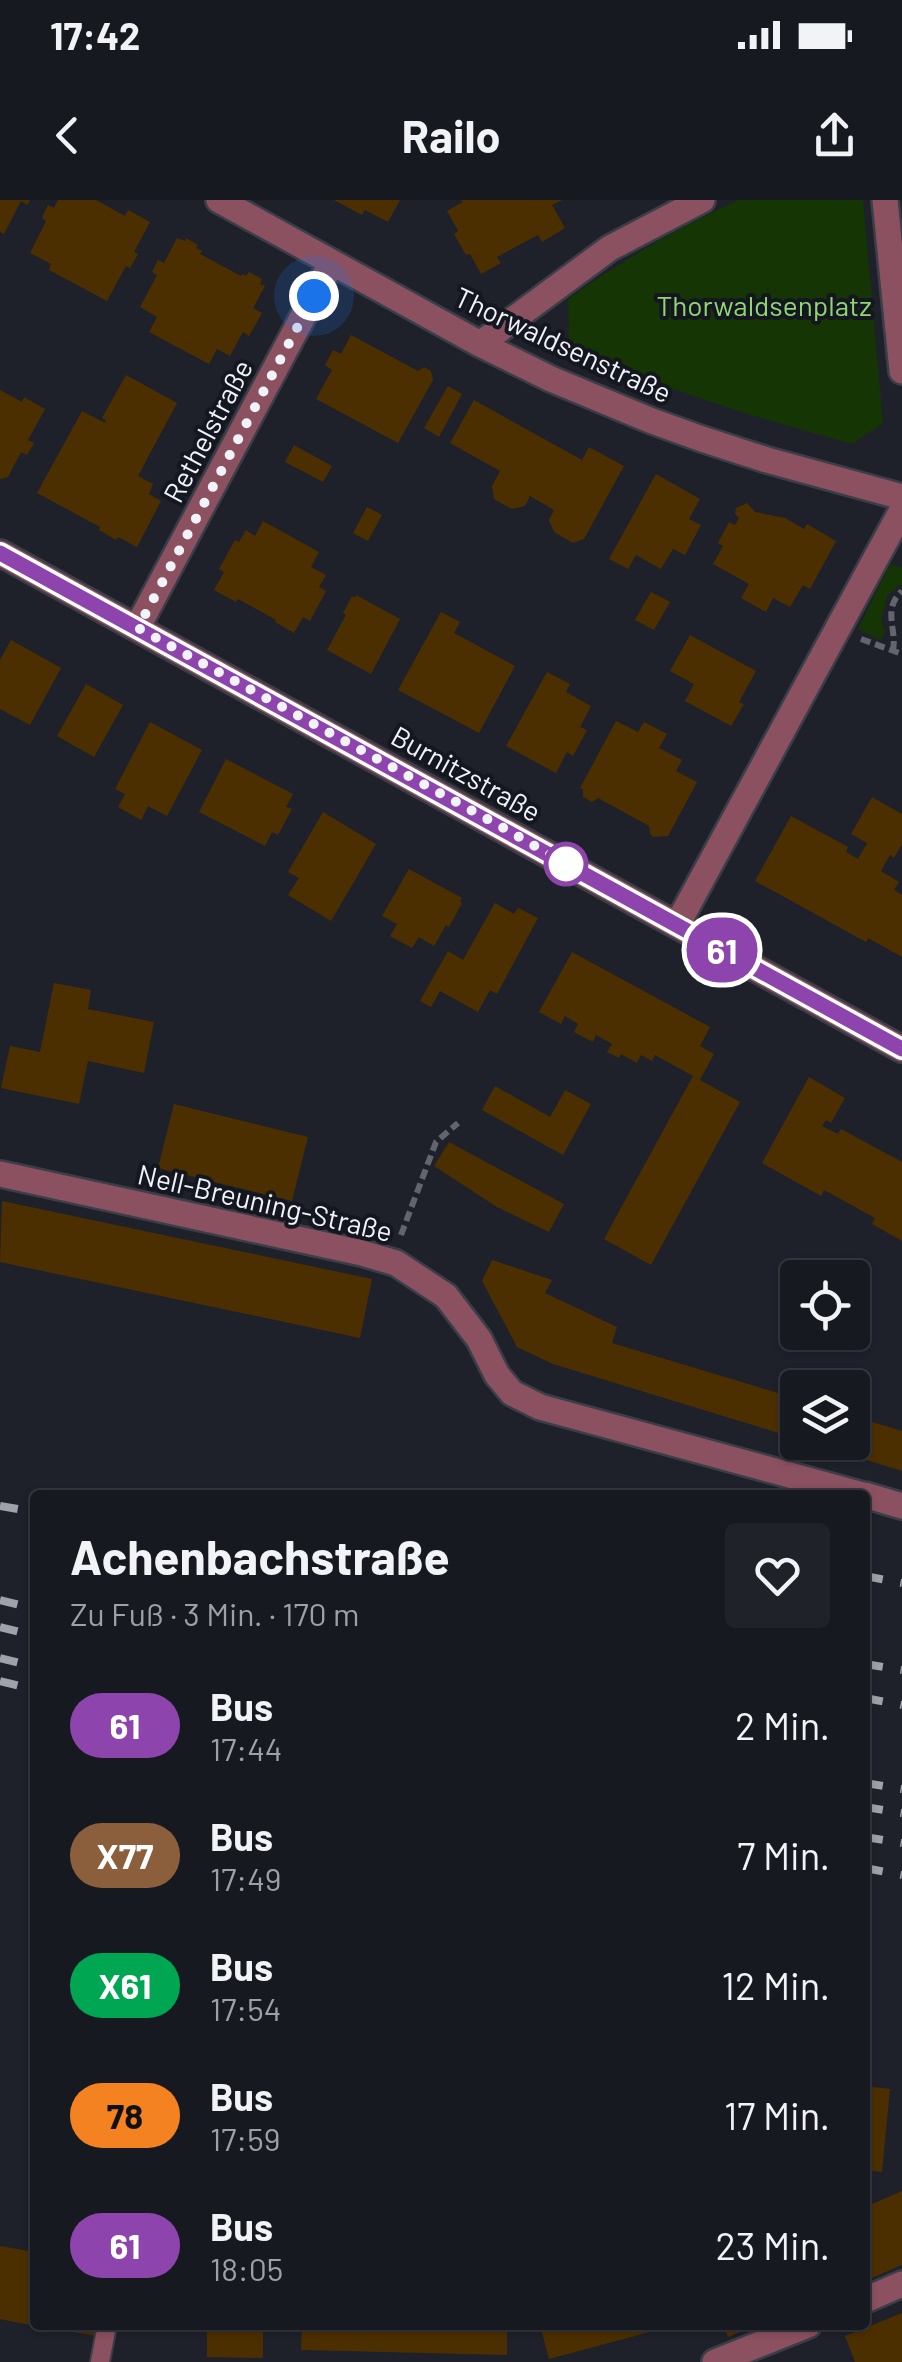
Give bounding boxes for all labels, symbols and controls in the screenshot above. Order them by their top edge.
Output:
text: 17:42 [50,12,140,58]
icon: back [40,108,95,163]
text: Railo [402,108,500,162]
icon: share [807,108,862,163]
your location [289,271,339,321]
street label: Thorwaldsenstraße [450,279,677,409]
park label: Thorwaldsenplatz [656,288,872,322]
street label: Rethelstraße [155,353,259,508]
street label: Burnitzstraße [386,718,547,828]
unlabelled marker [545,843,587,885]
line badge: 61 [677,918,767,982]
text: 61 [707,929,737,971]
street label: Nell-Breuning-Straße [135,1156,396,1248]
map controls [780,1260,870,1460]
button: locate [780,1260,870,1350]
button: layers [780,1370,870,1460]
button: heart [725,1523,830,1628]
text: Achenbachstraße [70,1527,450,1585]
text: Zu Fuß · 3 Min. · 170 m [70,1594,360,1632]
text: Bus [210,1683,273,1729]
text: 2 Min. [735,1702,830,1748]
text: 61 [110,1704,140,1746]
text: 17:44 [210,1729,282,1767]
text: Bus [210,1813,273,1859]
text: 7 Min. [737,1832,830,1878]
text: X77 [97,1834,153,1876]
text: 17:49 [210,1859,282,1897]
text: Bus [210,1943,273,1989]
text: 12 Min. [722,1962,830,2008]
text: X61 [98,1964,152,2006]
text: 17:54 [210,1989,281,2027]
text: Bus [210,2073,273,2119]
text: 17 Min. [724,2092,830,2138]
text: 78 [107,2094,143,2136]
text: 17:59 [210,2119,280,2157]
text: Bus [210,2203,273,2249]
text: 23 Min. [716,2222,830,2268]
text: 61 [110,2224,140,2266]
text: 18:05 [210,2249,283,2287]

